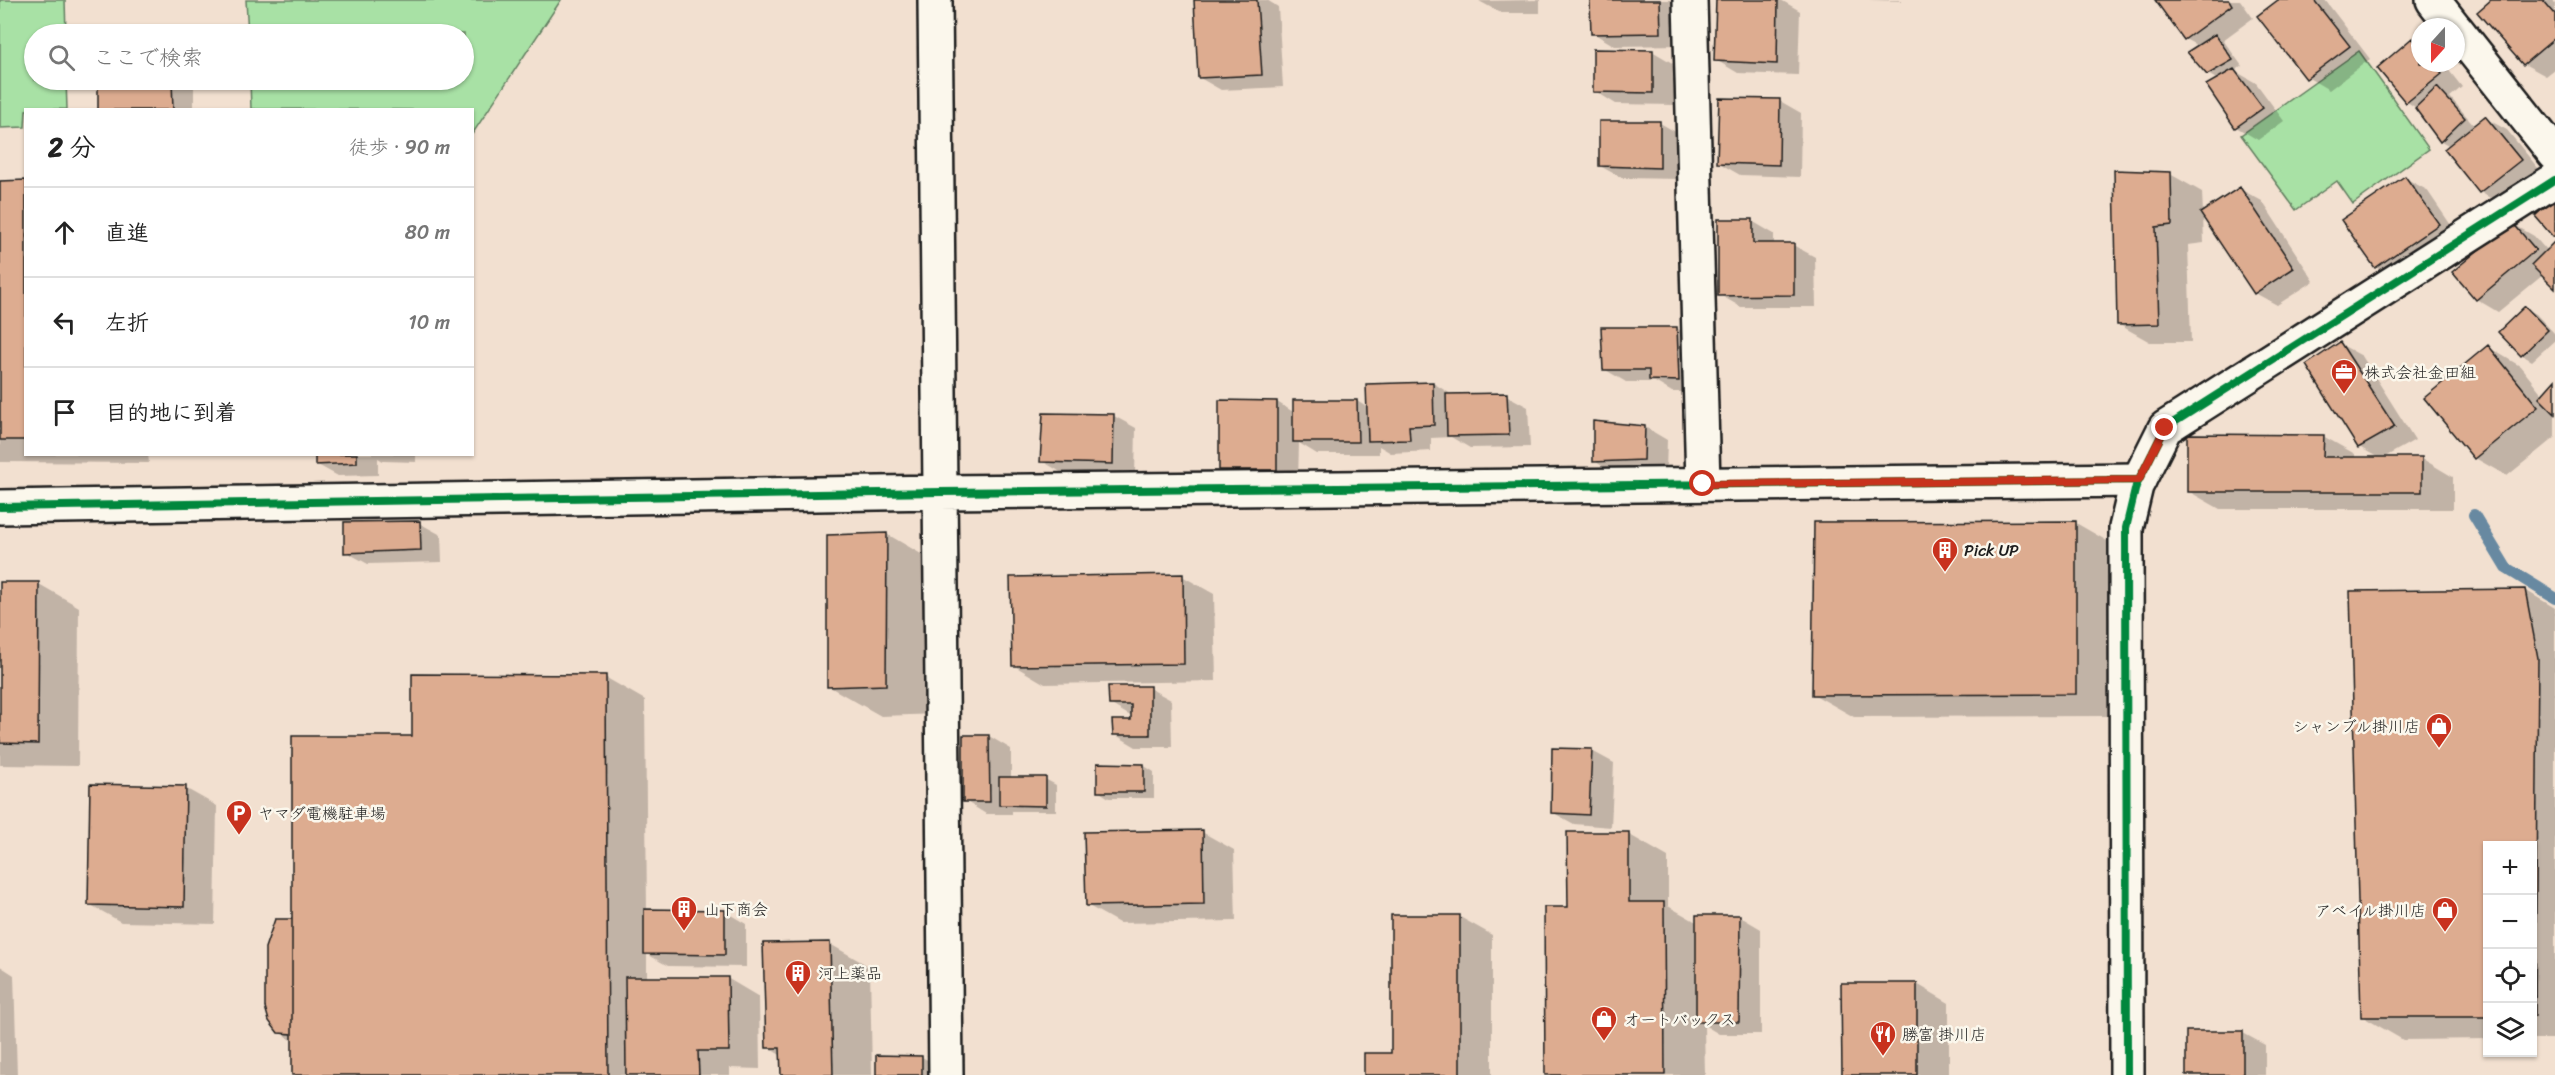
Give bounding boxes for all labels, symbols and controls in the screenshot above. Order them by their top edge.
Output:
north arrow [2411,18,2465,72]
search box [24,24,474,90]
text: ここで検索 [93,38,203,77]
icon: search [45,41,78,74]
text: 2 分 [48,124,96,170]
text: 徒歩 · 90 m [349,130,450,165]
text: 直進 [105,213,149,252]
text: 80 m [405,215,450,250]
icon: ahead [48,216,81,249]
text: 左折 [105,303,149,342]
text: 10 m [408,305,450,340]
icon: left [48,306,81,339]
office icon: 株式会社金田組 [2329,357,2359,395]
place label: 株式会社金田組 [2364,358,2476,387]
text: 目的地に到着 [105,393,237,432]
icon: arrive [48,396,81,429]
route end [2151,414,2177,440]
route start [1689,470,1715,496]
building icon: Pick UP [1930,535,1960,573]
place label: Pick UP [1964,536,2019,565]
shop icon: シャンブル掛川店 [2424,711,2454,749]
place label: シャンブル掛川店 [2293,712,2420,741]
parking icon: ヤマダ電機駐車場 [224,798,254,836]
place label: ヤマダ電機駐車場 [258,799,386,828]
map controls [2483,841,2537,1057]
button: + [2483,841,2537,895]
building icon: 山下商会 [669,894,699,932]
place label: 山下商会 [704,895,768,924]
shop icon: アベイル掛川店 [2430,895,2460,933]
button: − [2483,895,2537,949]
place label: アベイル掛川店 [2315,896,2426,925]
button: locate [2483,949,2537,1003]
building icon: 河上薬品 [783,958,813,996]
place label: 河上薬品 [818,959,882,988]
button: layers [2483,1003,2537,1057]
shop icon: オートバックス [1589,1004,1619,1042]
place label: オートバックス [1624,1005,1736,1034]
restaurant icon: 勝富 掛川店 [1868,1019,1898,1057]
place label: 勝富 掛川店 [1902,1020,1986,1049]

